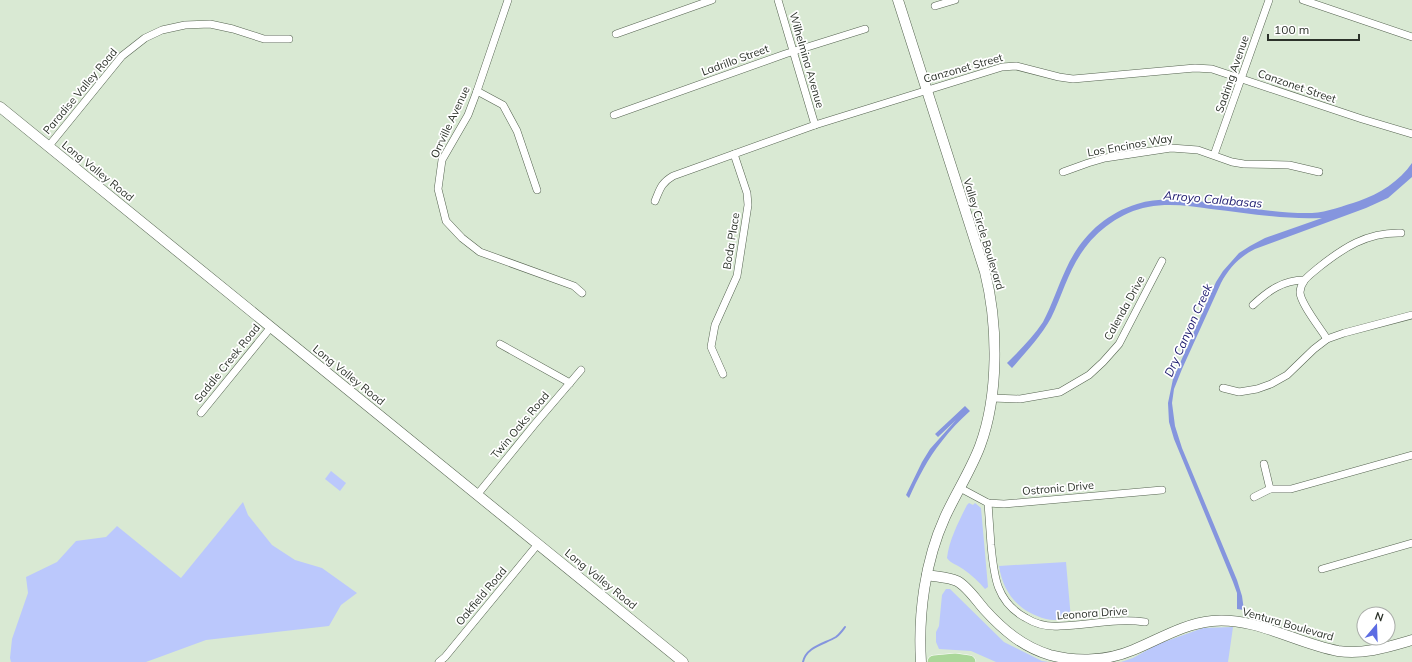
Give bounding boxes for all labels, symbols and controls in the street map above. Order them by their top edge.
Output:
street label: Wilhelmina Avenue [787,10,827,110]
scale bar [1268,16,1359,42]
text: 100 m [1274,22,1309,37]
street label: Sadring Avenue [1212,33,1252,115]
street label: Ladrillo Street [699,41,771,79]
street label: Paradise Valley Road [40,45,120,137]
street label: Canzonet Street [922,50,1004,86]
street label: Canzonet Street [1256,66,1338,106]
street label: Orrville Avenue [427,84,473,160]
street label: Los Encinos Way [1086,131,1174,159]
street label: Long Valley Road [59,138,137,204]
street label: Valley Circle Boulevard [960,176,1008,292]
water label: Arroyo Calabasas [1162,187,1263,211]
street label: Boda Place [720,211,742,271]
street label: Calenda Drive [1101,273,1147,343]
water label: Dry Canyon Creek [1161,280,1216,379]
street label: Saddle Creek Road [191,321,263,405]
street label: Long Valley Road [310,342,388,408]
street label: Twin Oaks Road [488,389,552,461]
street label: Ostronic Drive [1022,478,1094,498]
street label: Long Valley Road [562,546,640,612]
street label: Oakfield Road [452,564,510,628]
street label: Leonora Drive [1056,604,1128,622]
street label: Ventura Boulevard [1241,604,1335,644]
north arrow [1356,606,1396,646]
text: N [1373,609,1385,625]

